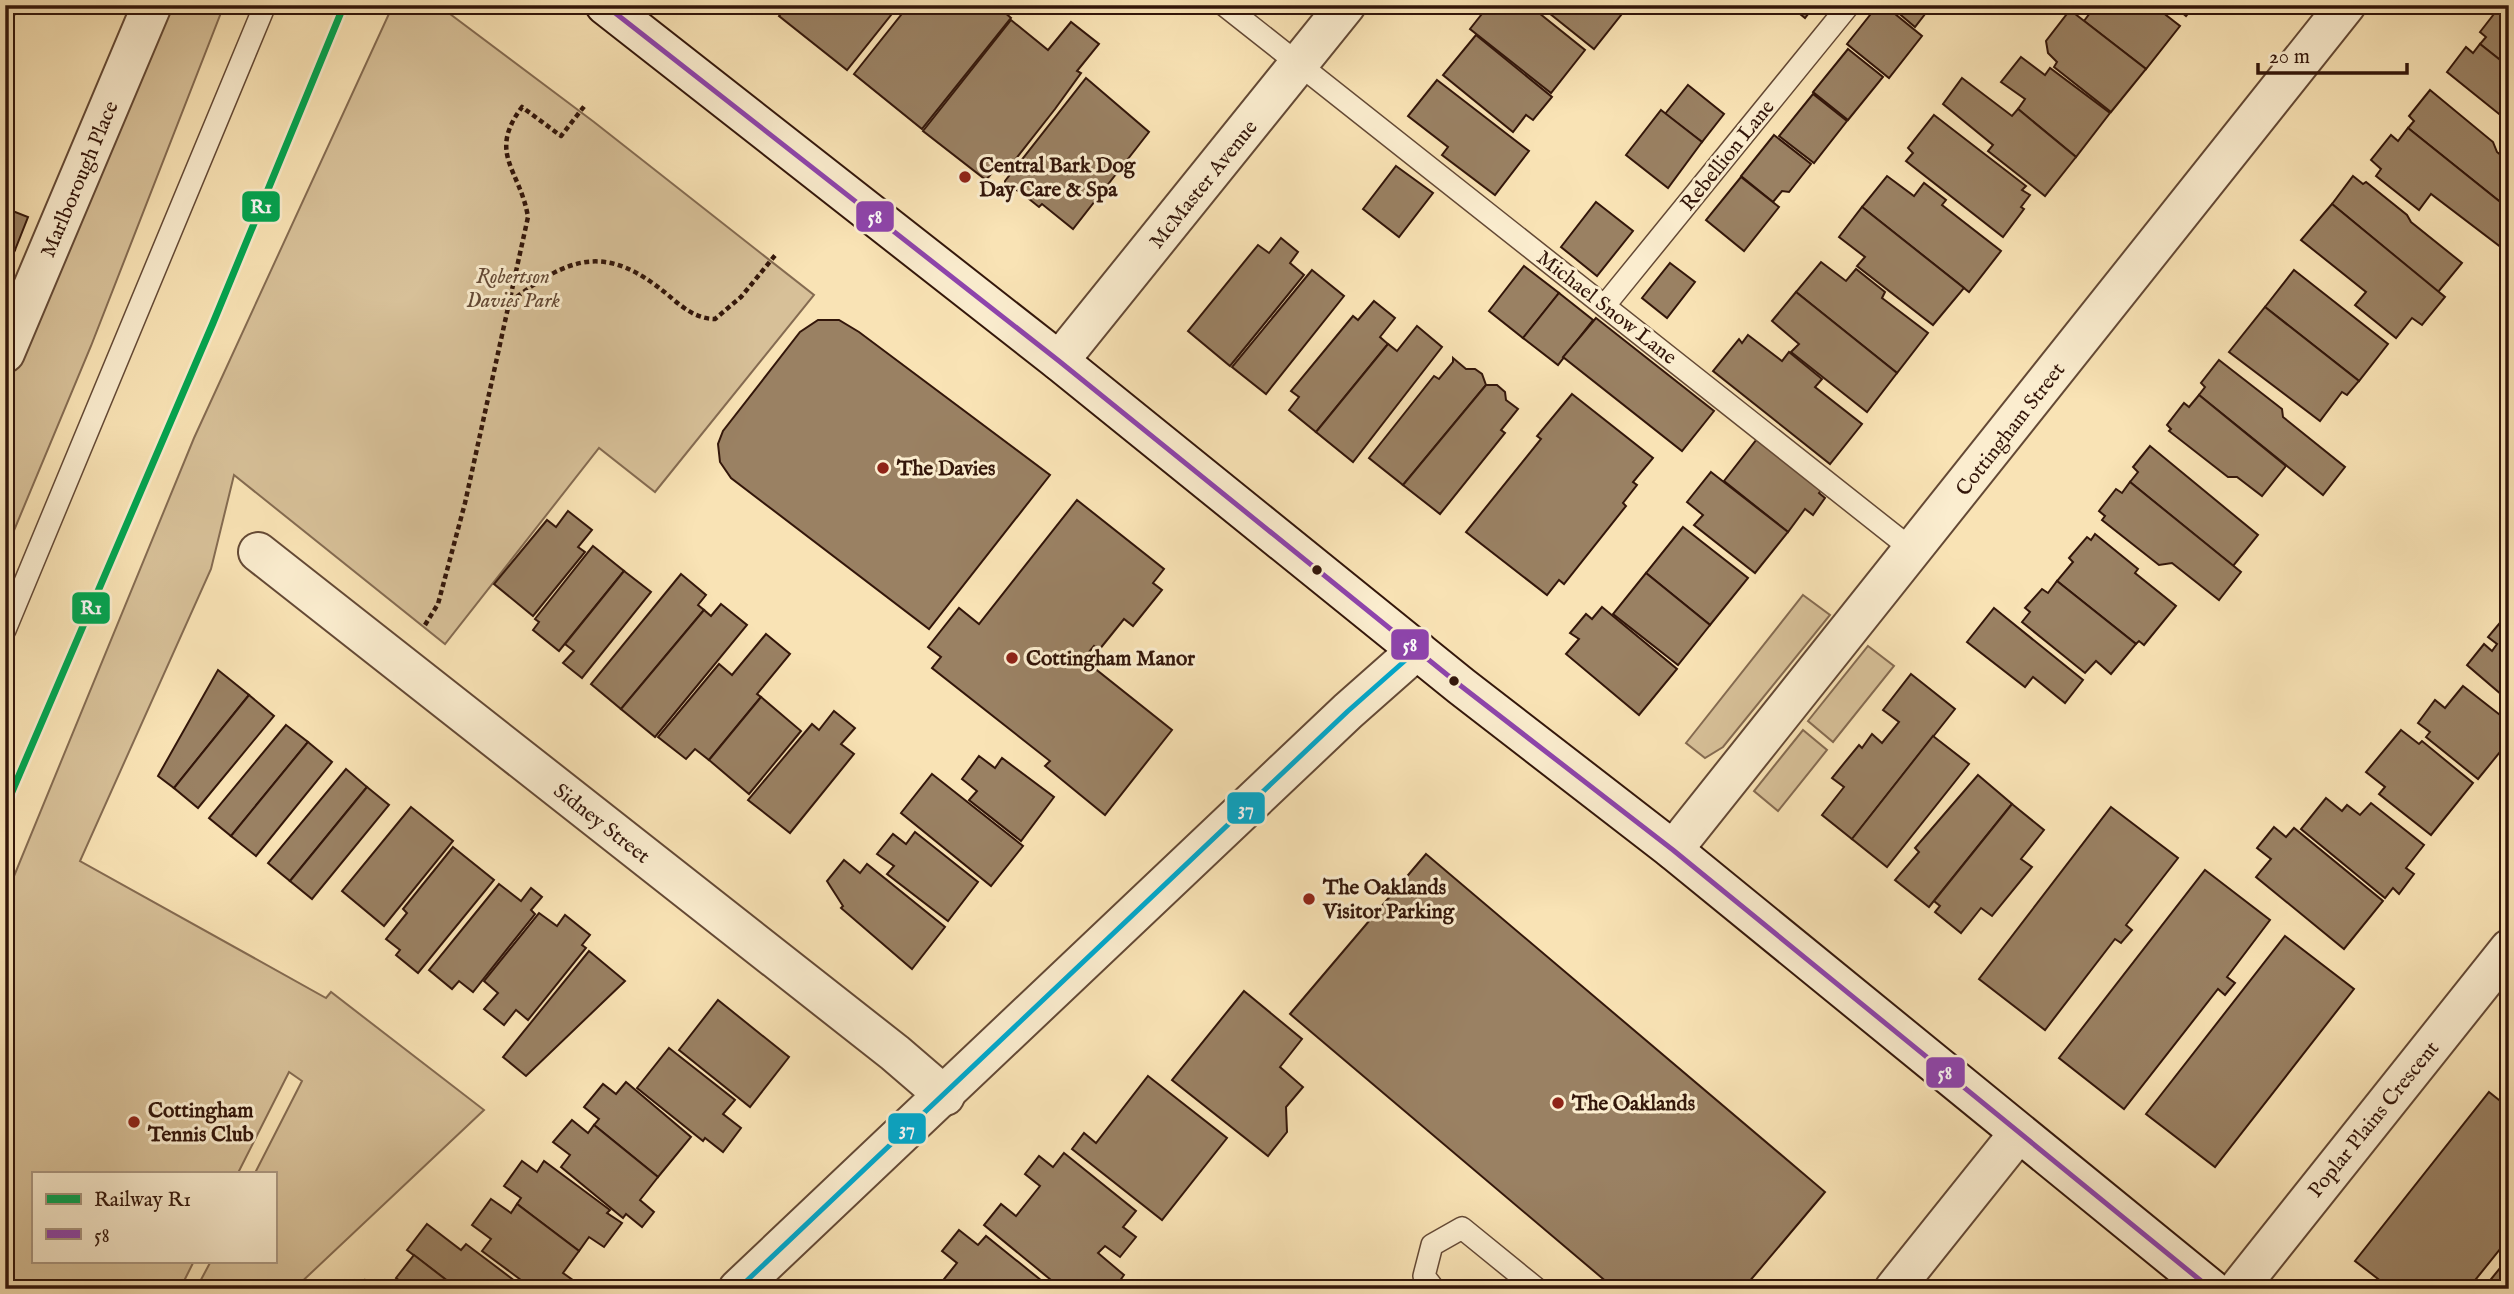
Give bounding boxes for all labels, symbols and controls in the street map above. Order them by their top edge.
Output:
scale bar [2258,32,2407,76]
text: 20 m [2269,44,2310,71]
street label: Rebellion Lane [1675,95,1781,217]
street label: Marlborough Place [35,97,126,262]
street label: McMaster Avenue [1144,115,1265,255]
place label: Central Bark Dog Day Care & Spa [979,153,1136,204]
marker: Central Bark Dog Day Care & Spa [957,169,973,185]
line badge: R1 [241,190,281,223]
text: R1 [250,196,272,220]
line badge: 58 [855,200,895,233]
text: 58 [868,206,882,230]
street label: Michael Snow Lane [1530,245,1682,372]
park label: Robertson Davies Park [466,264,560,315]
street label: Cottingham Street [1951,358,2072,502]
place label: The Davies [896,456,995,483]
marker: The Davies [875,460,891,476]
unlabelled marker [1310,563,1324,577]
line badge: R1 [71,591,111,625]
text: R1 [80,597,102,621]
line badge: 58 [1390,628,1430,661]
text: 58 [1403,634,1417,658]
place label: Cottingham Manor [1026,646,1195,673]
marker: Cottingham Manor [1004,650,1020,666]
unlabelled marker [1447,674,1461,688]
street label: Sidney Street [547,778,655,870]
line badge: 37 [1226,791,1266,825]
text: 37 [1238,798,1254,822]
place label: The Oaklands Visitor Parking [1322,875,1455,926]
marker: The Oaklands Visitor Parking [1301,891,1317,907]
street label: Poplar Plains Crescent [2303,1036,2446,1204]
line badge: 58 [1925,1056,1966,1089]
text: 58 [1938,1062,1952,1086]
place label: The Oaklands [1571,1091,1695,1118]
marker: The Oaklands [1550,1095,1566,1111]
place label: Cottingham Tennis Club [147,1098,254,1149]
line badge: 37 [887,1112,927,1145]
marker: Cottingham Tennis Club [126,1114,142,1130]
text: 37 [899,1118,915,1142]
legend [32,1172,276,1262]
text: Railway R1 [94,1187,191,1214]
text: 58 [94,1223,110,1250]

